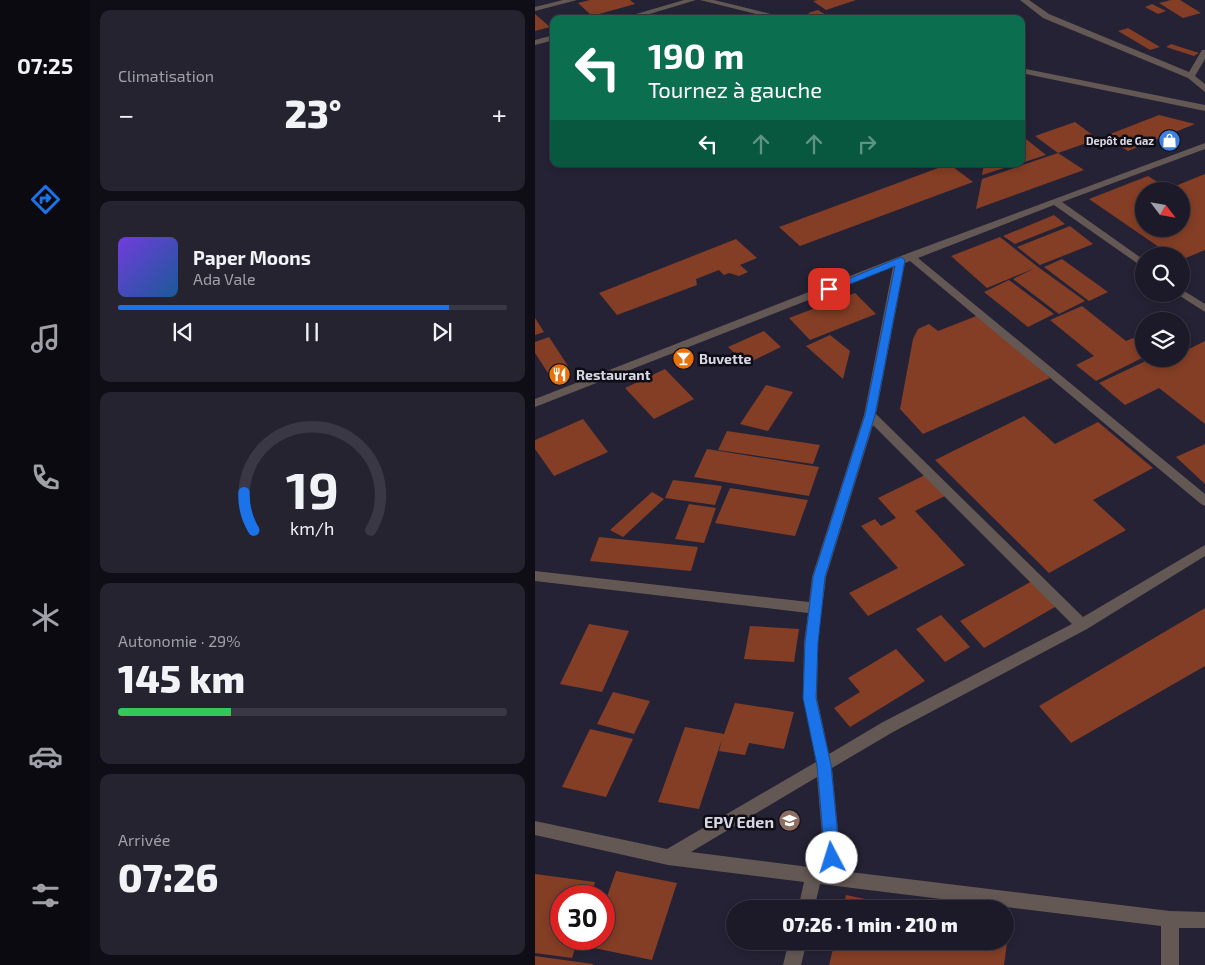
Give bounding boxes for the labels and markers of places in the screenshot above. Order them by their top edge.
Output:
shop icon: Depôt de Gaz [1158,128,1182,152]
place label: Depôt de Gaz [1086,134,1154,147]
pin [808,268,850,310]
bar icon: Buvette [671,346,695,370]
place label: Buvette [699,350,751,367]
restaurant icon: Restaurant [548,362,572,386]
place label: Restaurant [576,366,651,383]
school or university icon: EPV Eden [778,809,802,833]
place label: EPV Eden [704,812,774,831]

